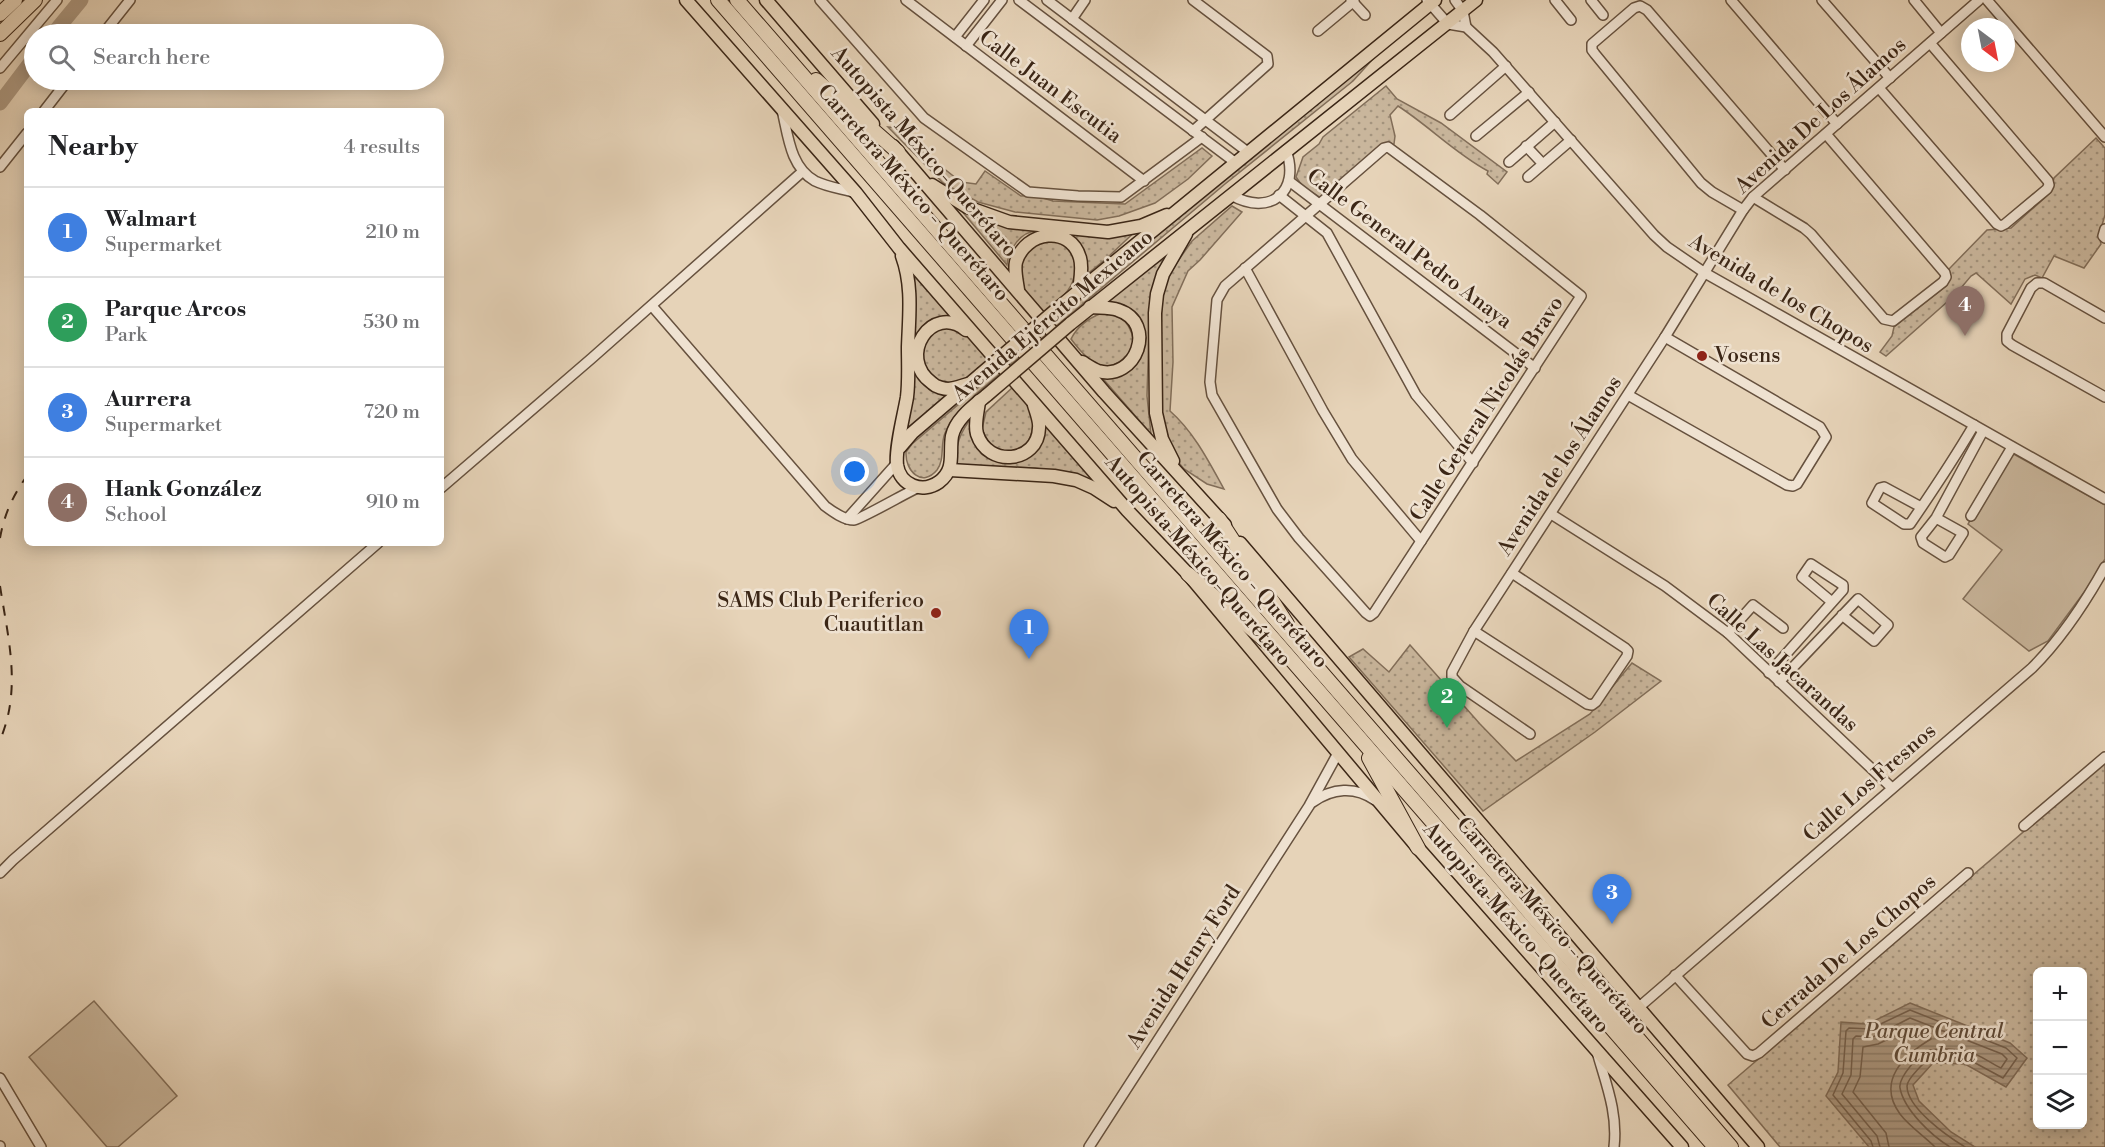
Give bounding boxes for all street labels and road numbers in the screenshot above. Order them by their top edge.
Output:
street label: Calle Juan Escutia [973,25,1127,149]
street label: Avenida De Los Álamos [1728,31,1912,200]
street label: Autopista México-Querétaro [824,40,1023,263]
street label: Carretera México - Querétaro [812,79,1014,307]
street label: Calle General Pedro Anaya [1301,163,1517,335]
street label: Avenida Ejército Mexicano [947,224,1159,408]
street label: Avenida de los Chopos [1683,228,1878,359]
street label: Calle General Nicolás Bravo [1404,292,1570,526]
street label: Avenida de los Álamos [1490,370,1628,562]
street label: Carretera México - Querétaro [1131,446,1333,674]
street label: Autopista México-Querétaro [1098,449,1297,672]
street label: Calle Las Jacarandas [1701,588,1863,738]
street label: Calle Los Fresnos [1798,718,1942,848]
street label: Carretera México - Querétaro [1451,812,1653,1040]
street label: Autopista México-Querétaro [1416,816,1615,1039]
street label: Cerrada De Los Chopos [1756,869,1942,1035]
street label: Avenida Henry Ford [1121,880,1247,1054]

